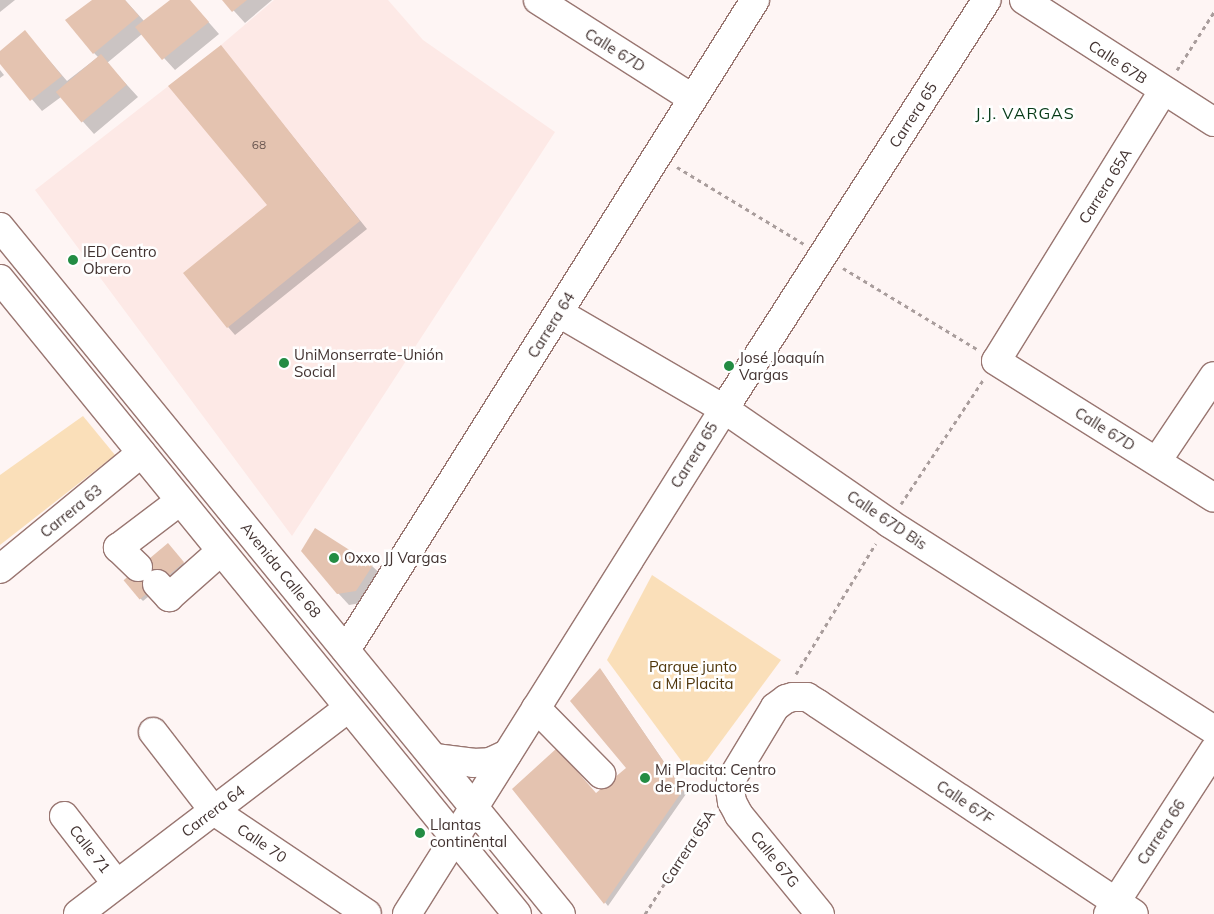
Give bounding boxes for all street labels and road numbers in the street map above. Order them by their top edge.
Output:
street label: Calle 67D [582,25,648,75]
street label: Calle 67B [1085,36,1151,88]
street label: Carrera 65 [885,79,941,151]
street label: Carrera 65A [1075,145,1135,227]
street label: Carrera 64 [524,289,578,361]
street label: Calle 67D [1072,404,1138,454]
street label: Carrera 65 [667,419,721,491]
street label: Carrera 63 [36,481,106,541]
street label: Calle 67D Bis [844,487,930,553]
street label: Avenida Calle 68 [237,519,325,621]
street label: Calle 67F [933,776,997,828]
street label: Carrera 64 [178,781,248,841]
street label: Carrera 66 [1133,796,1189,868]
street label: Carrera 65A [657,806,719,888]
street label: Calle 70 [234,820,290,866]
street label: Calle 71 [66,821,114,877]
street label: Calle 67G [747,827,803,891]

